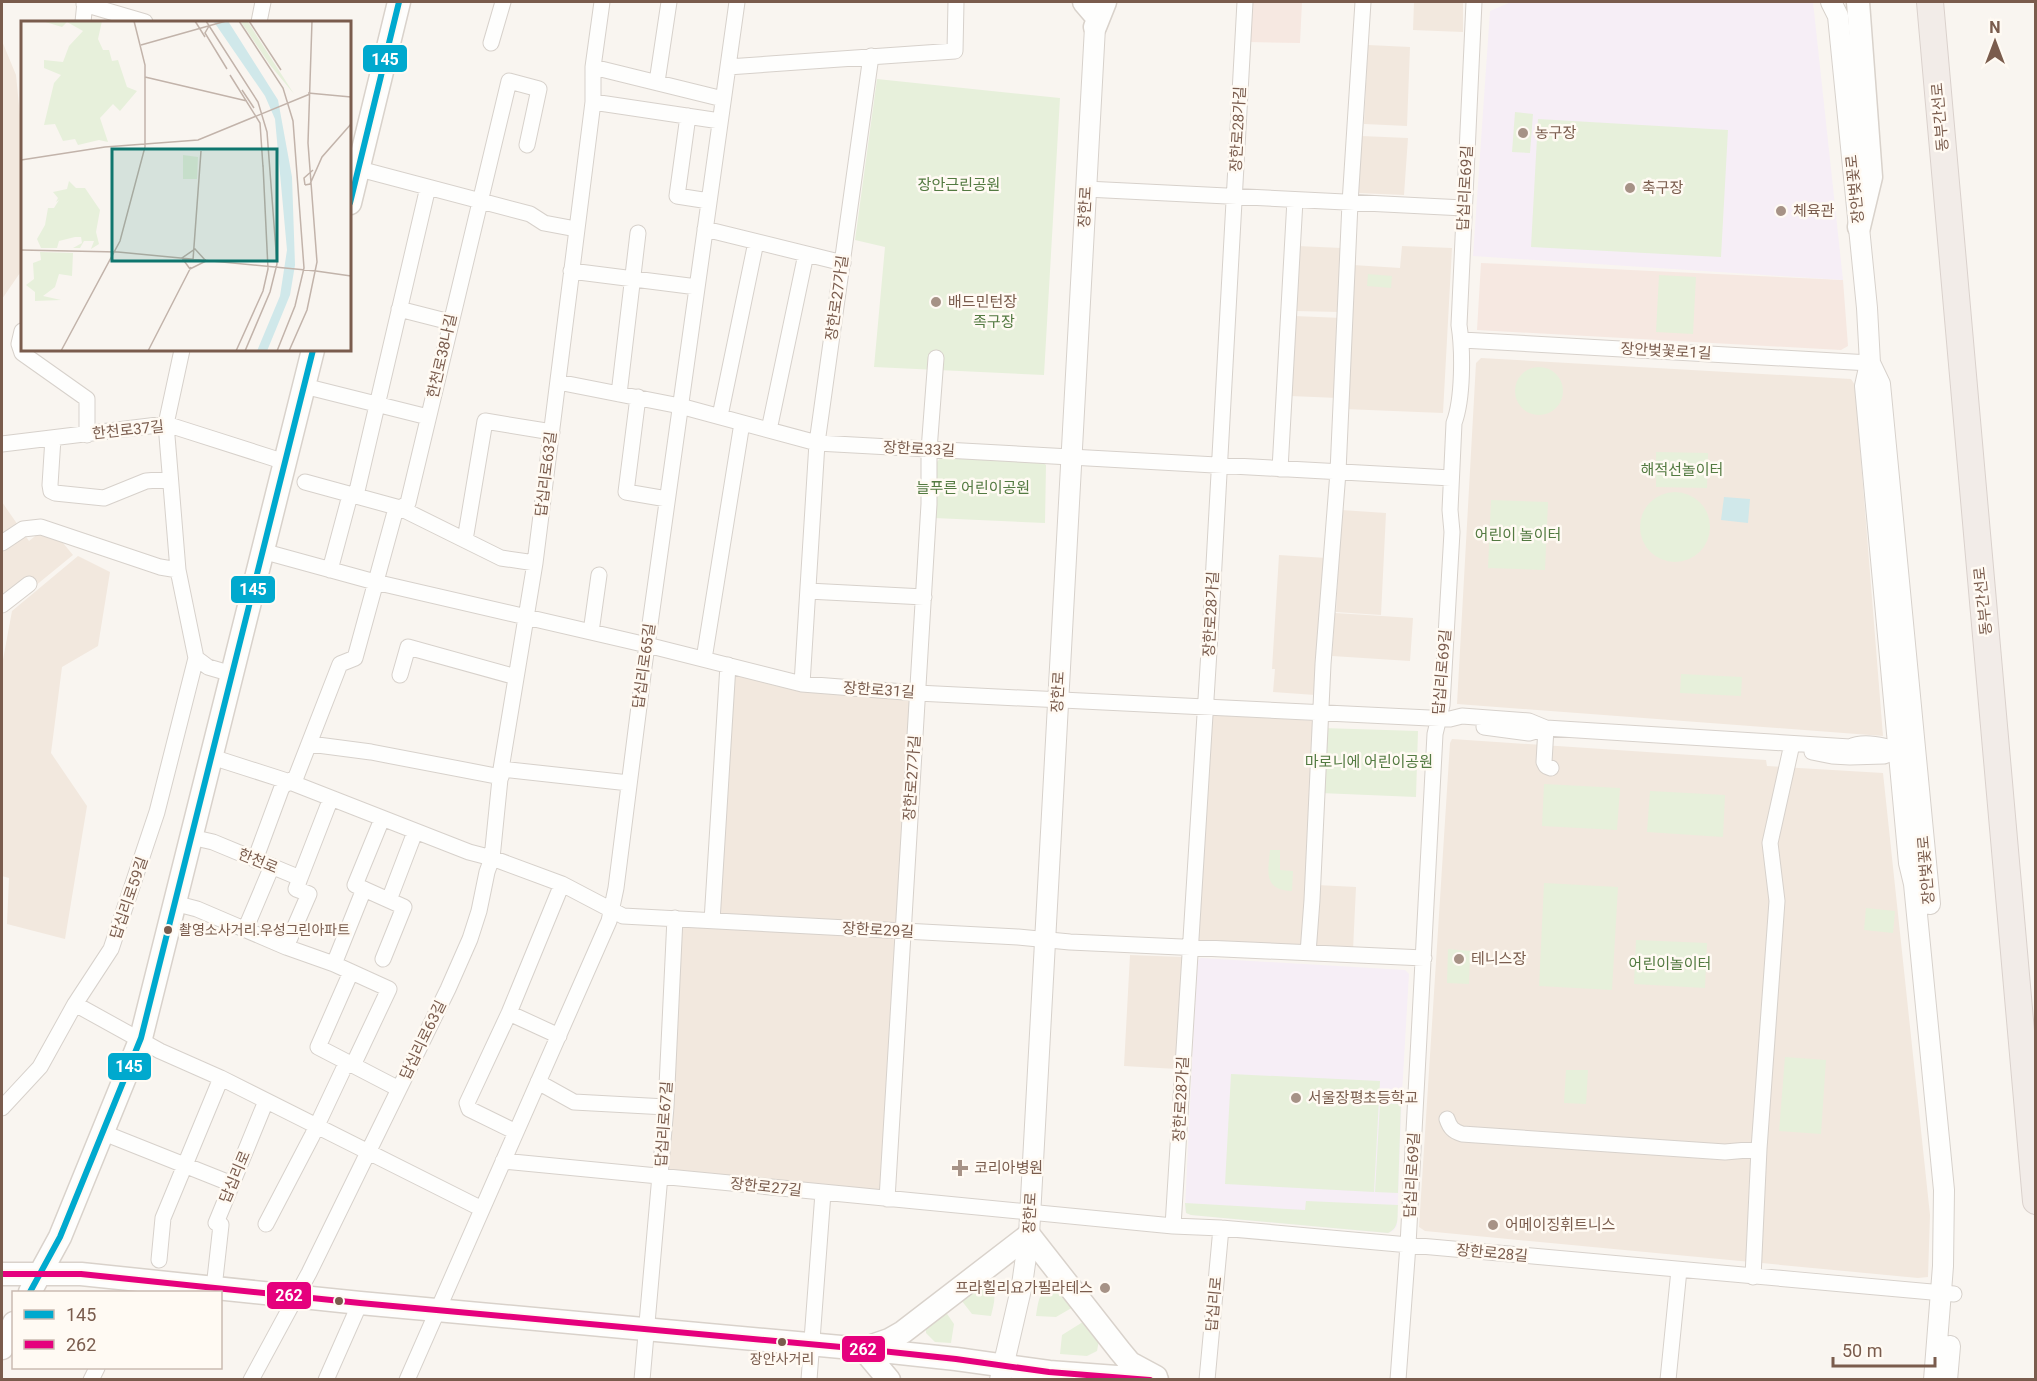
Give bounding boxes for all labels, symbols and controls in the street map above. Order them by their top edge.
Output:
north arrow [1965,12,2025,72]
text: N [1989,18,2001,37]
inset map [21,21,351,351]
line badge: 145 [362,44,408,73]
text: 145 [371,50,399,69]
street label: 동부간선로 [1928,82,1952,152]
street label: 장한로28가길 [1227,86,1249,172]
place label: 농구장 [1535,124,1577,142]
marker: 농구장 [1516,126,1530,140]
street label: 답십리로69길 [1454,145,1476,231]
street label: 장안벚꽃로 [1842,154,1868,224]
park label: 장안근린공원 [918,176,1000,194]
place label: 축구장 [1642,179,1684,197]
marker: 축구장 [1623,181,1637,195]
street label: 장한로 [1075,186,1095,228]
place label: 체육관 [1793,202,1835,220]
marker: 체육관 [1774,204,1788,218]
street label: 장한로27가길 [822,254,852,342]
place label: 배드민턴장 [948,293,1017,311]
marker: 배드민턴장 [929,295,943,309]
street label: 한천로38나길 [424,312,460,400]
park label: 족구장 [973,313,1015,331]
street label: 장안벚꽃로1길 [1620,340,1712,362]
street label: 한천로37길 [91,417,165,443]
street label: 답십리로63길 [532,430,560,518]
street label: 장한로33길 [883,438,955,460]
park label: 해적선놀이터 [1641,461,1723,479]
park label: 늘푸른 어린이공원 [916,479,1030,497]
park label: 어린이 놀이터 [1475,526,1561,544]
street label: 동부간선로 [1970,566,1996,636]
street label: 장한로28가길 [1200,571,1222,657]
line badge: 145 [230,575,276,604]
text: 145 [239,580,267,599]
street label: 답십리로65길 [629,622,659,710]
street label: 답십리로69길 [1429,628,1455,716]
street label: 장한로 [1048,671,1068,713]
street label: 장한로31길 [842,679,916,701]
street label: 장한로27가길 [900,735,924,821]
park label: 마로니에 어린이공원 [1305,753,1433,771]
street label: 장안벚꽃로 [1914,835,1938,905]
street label: 한천로 [235,845,281,877]
street label: 답십리로59길 [107,854,151,942]
street label: 장한로29길 [842,919,914,941]
place label: 촬영소사거리.우성그린아파트 [179,922,350,938]
marker: 촬영소사거리.우성그린아파트 [162,924,174,936]
place label: 테니스장 [1471,950,1526,968]
marker: 테니스장 [1452,952,1466,966]
park label: 어린이놀이터 [1629,955,1711,973]
street label: 답십리로63길 [396,997,450,1083]
line badge: 145 [107,1052,152,1081]
street label: 장한로28가길 [1170,1056,1192,1142]
text: 145 [115,1057,143,1076]
street label: 답십리로67길 [652,1081,676,1167]
place label: 서울장평초등학교 [1308,1089,1418,1107]
marker: 서울장평초등학교 [1289,1091,1303,1105]
street label: 답십리로69길 [1401,1132,1423,1218]
street label: 답십리로 [216,1148,254,1206]
marker: 코리아병원 [951,1159,969,1177]
place label: 코리아병원 [974,1159,1043,1177]
street label: 장한로27길 [729,1174,803,1200]
street label: 장한로 [1020,1192,1040,1234]
place label: 어메이징휘트니스 [1505,1216,1616,1234]
marker: 어메이징휘트니스 [1486,1218,1500,1232]
street label: 장한로28길 [1455,1241,1529,1265]
street label: 답십리로 [1203,1276,1225,1332]
place label: 프라힐리요가필라테스 [955,1279,1093,1297]
line badge: 262 [266,1281,312,1310]
marker: 프라힐리요가필라테스 [1098,1281,1112,1295]
text: 262 [275,1286,303,1305]
legend [12,1291,222,1369]
unlabelled marker [333,1295,345,1307]
text: 145 [66,1304,96,1325]
scale bar [1833,1330,1935,1368]
text: 262 [66,1334,96,1355]
line badge: 262 [841,1335,886,1363]
marker: 장안사거리 [776,1336,788,1348]
text: 262 [849,1340,877,1359]
text: 50 m [1842,1340,1882,1361]
place label: 장안사거리 [750,1351,814,1367]

